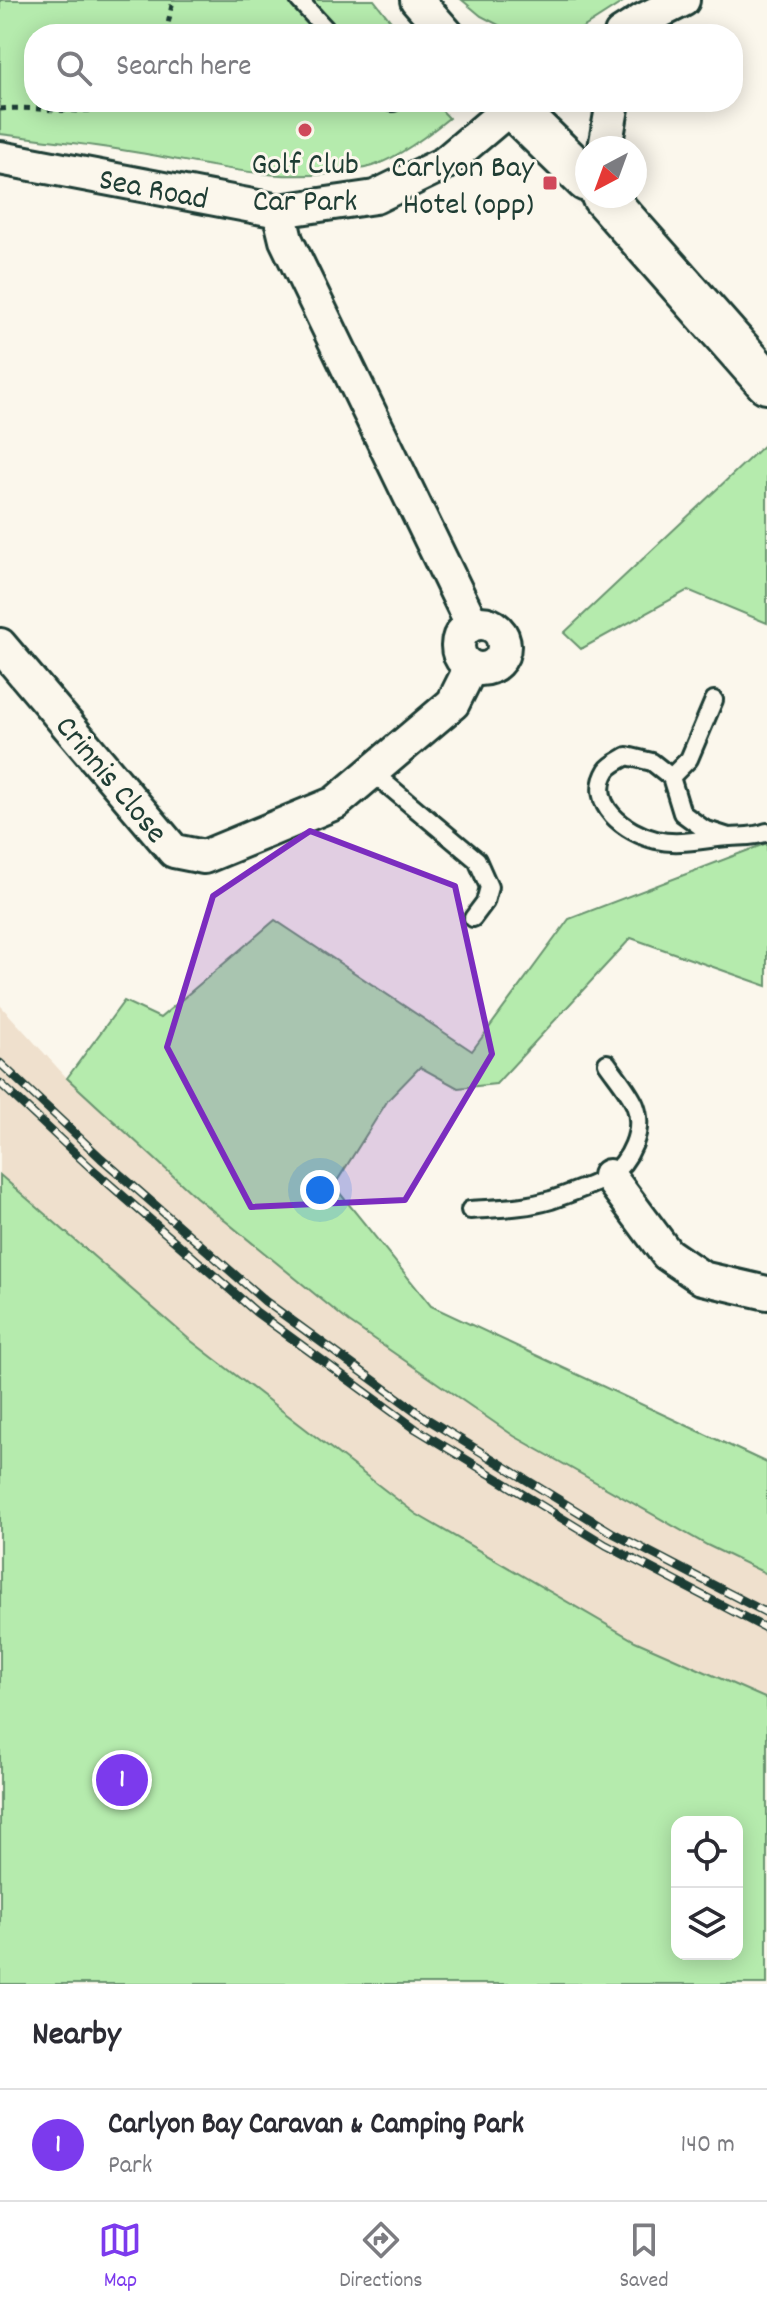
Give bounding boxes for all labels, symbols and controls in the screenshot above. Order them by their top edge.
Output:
search box [24,24,743,112]
icon: search [52,46,96,90]
text: Search here [116,47,252,90]
marker: Golf Club Car Park [296,121,314,139]
north arrow [575,136,647,208]
place label: Golf Club Car Park [251,144,359,227]
place label: Carlyon Bay Hotel (opp) [391,147,535,230]
street label: Sea Road [94,159,212,225]
marker: Carlyon Bay Hotel (opp) [541,174,559,192]
street label: Crinnis Close [42,707,177,855]
your location [300,1170,340,1210]
pin: 1 [96,1750,148,1810]
map controls [671,1816,743,1960]
button: locate [671,1816,743,1888]
button: layers [671,1888,743,1960]
text: Nearby [32,2012,121,2061]
text: Carlyon Bay Caravan & Camping Park [108,2105,524,2148]
text: 1 [55,2127,61,2164]
text: 140 m [681,2127,735,2164]
text: Park [108,2148,152,2185]
tab: Map [98,2218,142,2297]
tab: Directions [339,2218,423,2297]
tab: Saved [619,2218,669,2297]

